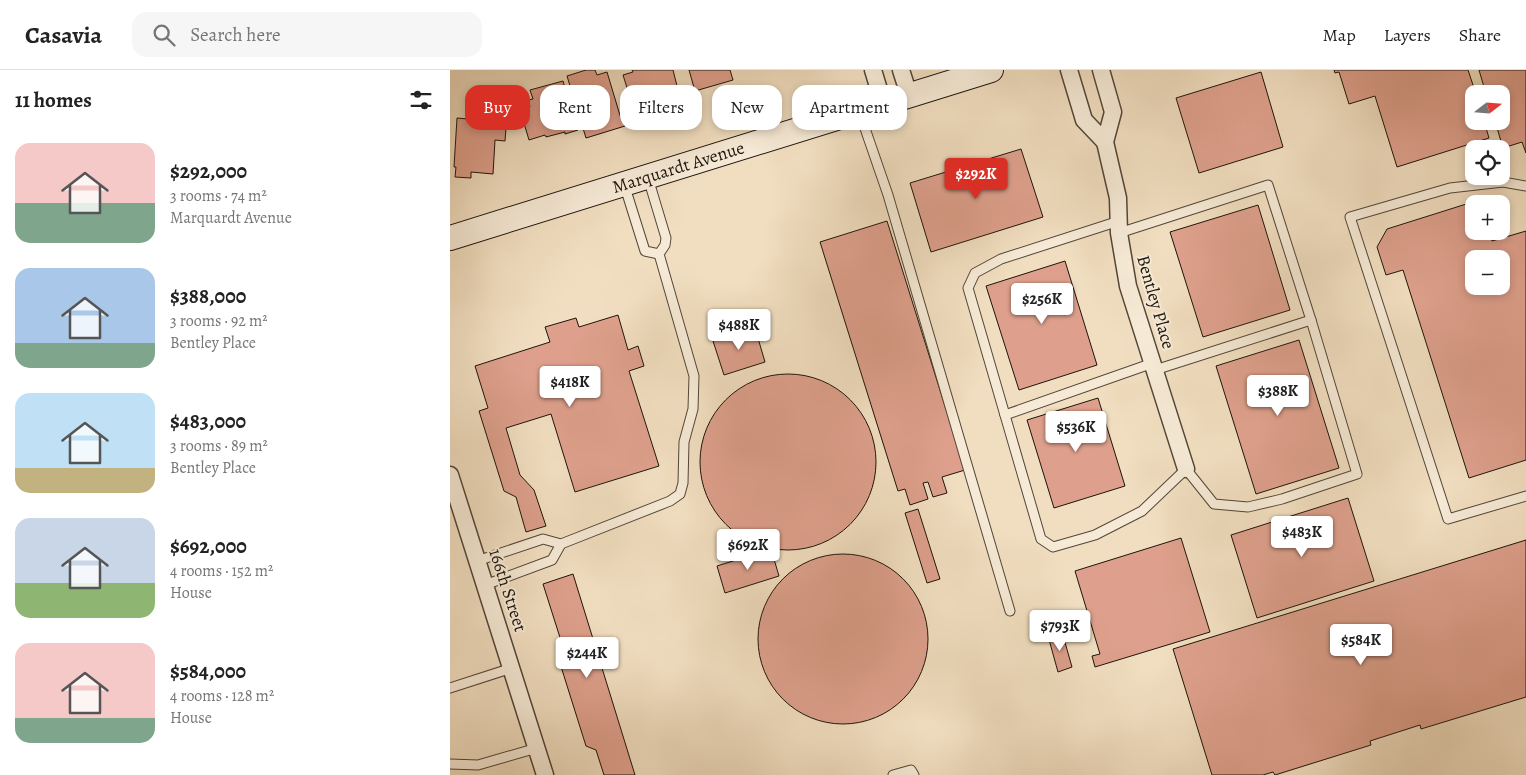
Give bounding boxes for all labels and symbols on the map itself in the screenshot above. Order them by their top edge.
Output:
north arrow [1465,85,1510,130]
street label: Marquardt Avenue [609,135,747,199]
pin: $292K [941,158,1011,200]
street label: Bentley Place [1131,252,1181,352]
pin: $256K [1007,282,1077,325]
pin: $488K [704,308,774,351]
pin: $418K [535,366,605,408]
pin: $388K [1243,374,1313,417]
pin: $536K [1041,410,1111,453]
pin: $483K [1267,516,1337,558]
pin: $692K [713,528,783,571]
street label: 166th Street [483,545,533,635]
pin: $793K [1025,610,1095,652]
pin: $584K [1326,624,1396,666]
pin: $244K [552,636,622,679]

